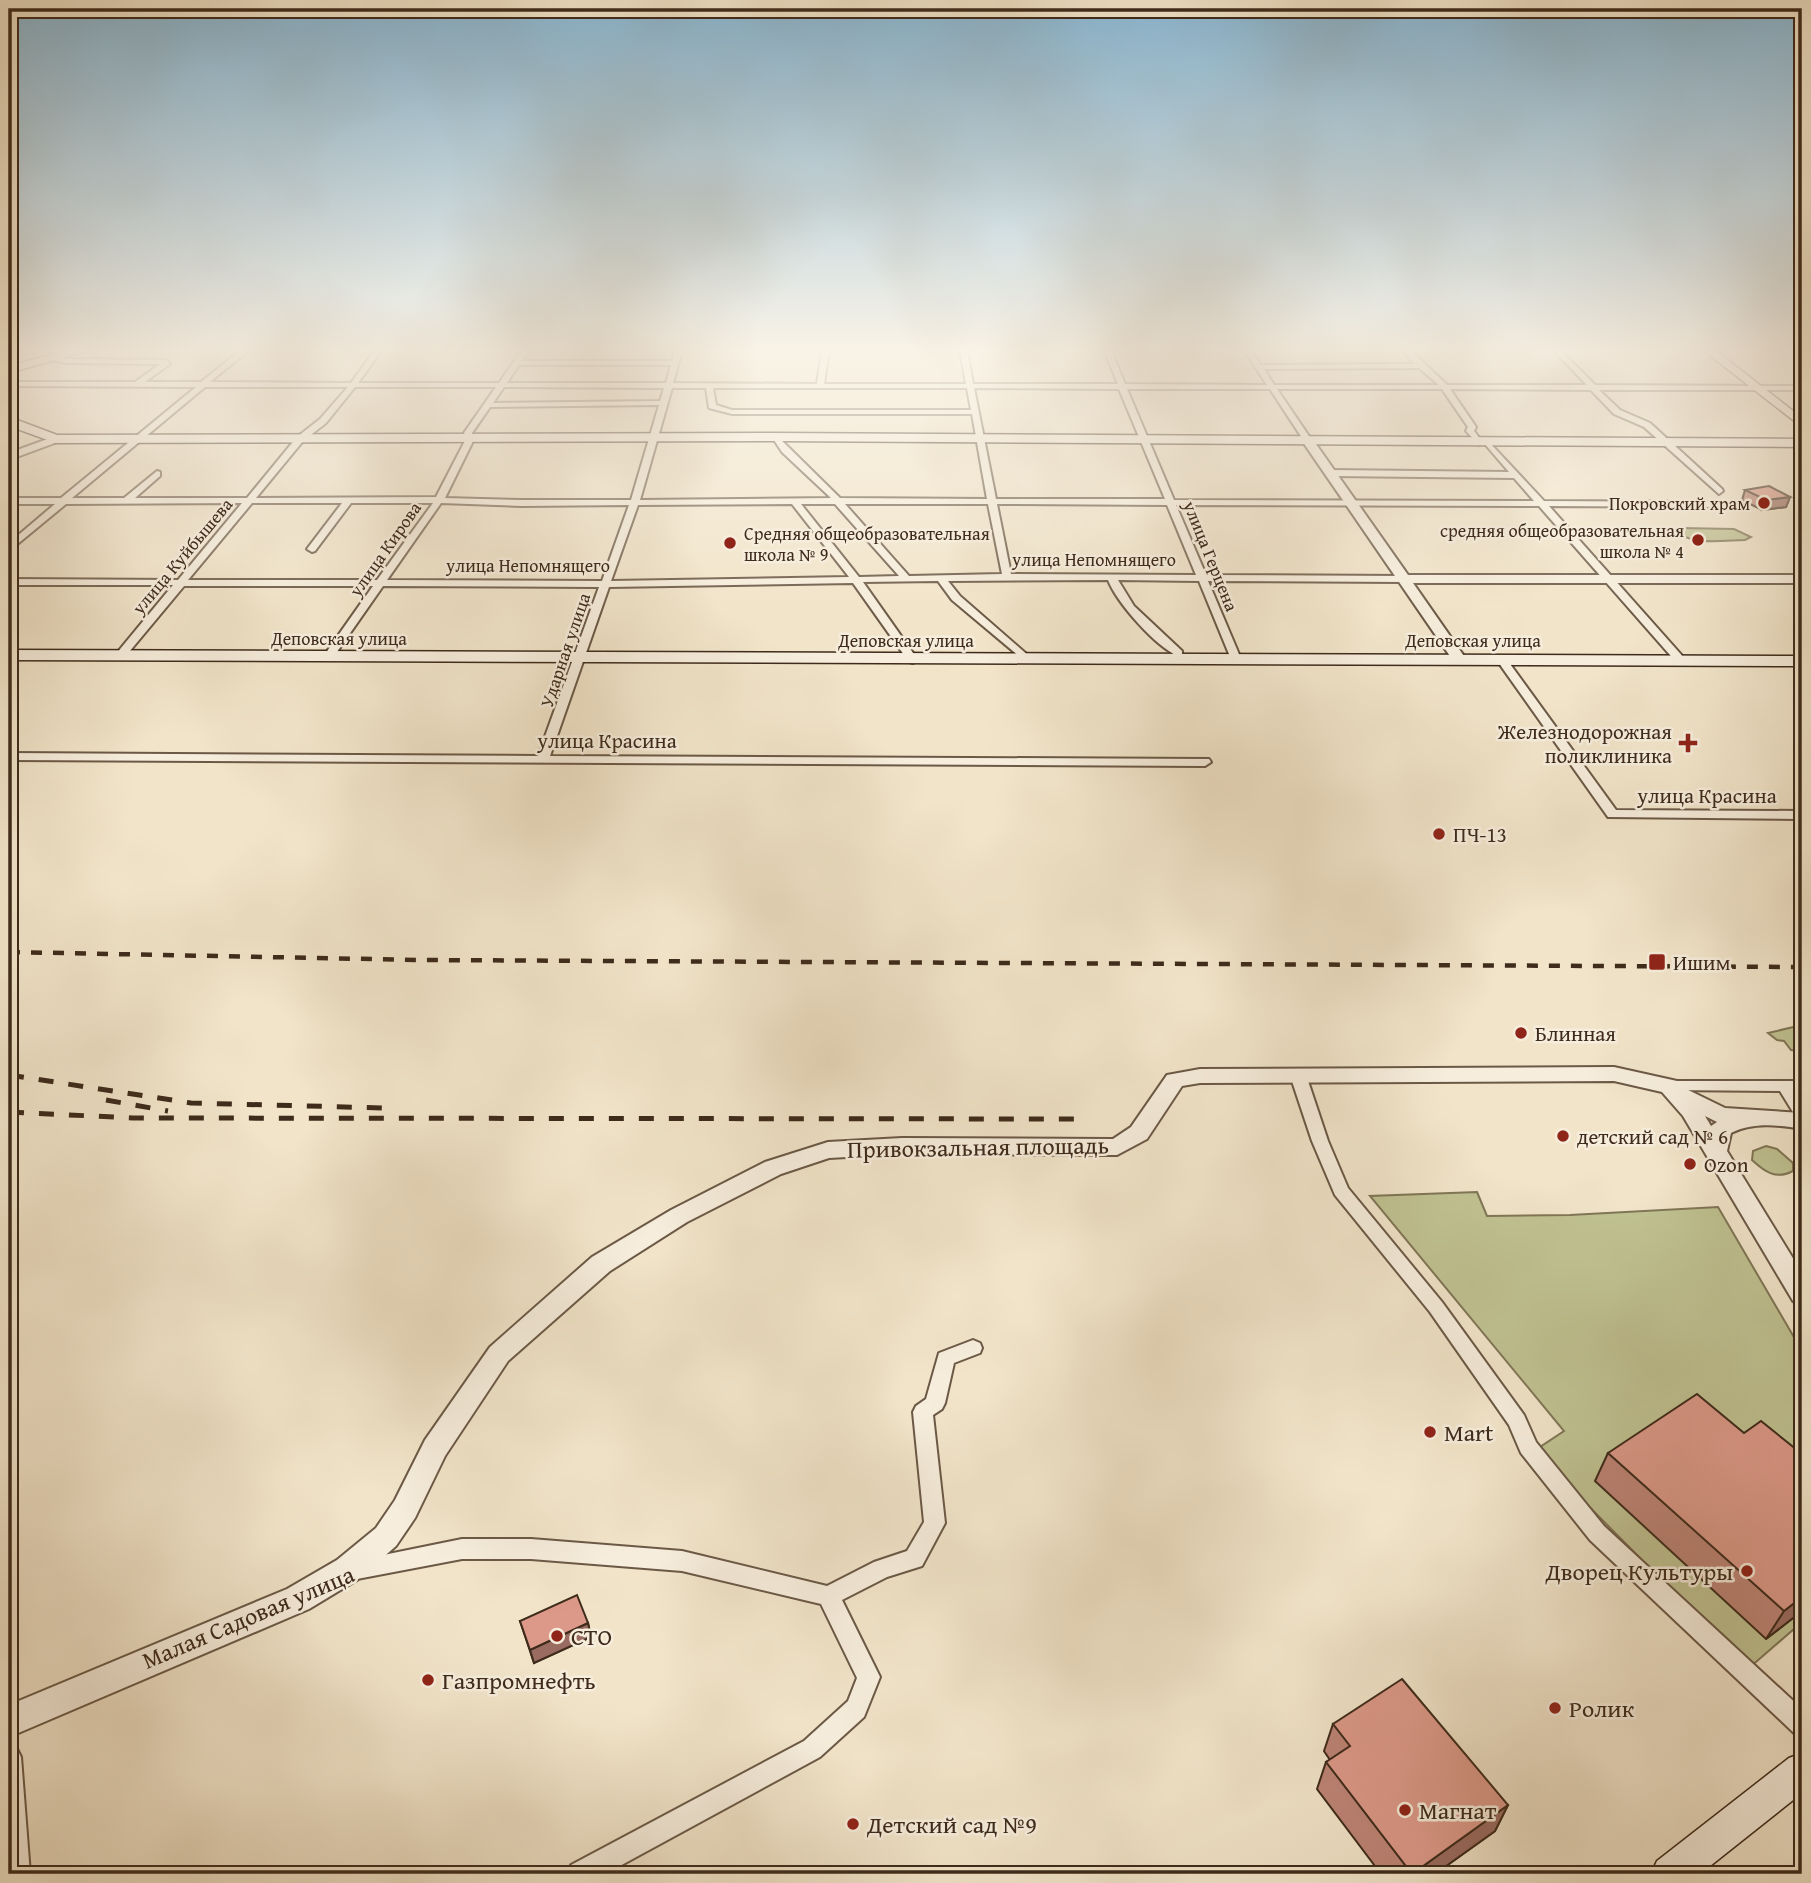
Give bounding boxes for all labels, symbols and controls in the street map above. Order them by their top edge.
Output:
place label: Покровский храм [1609,490,1750,517]
street label: улица Куйбышева [124,492,239,621]
marker: Покровский храм [1756,495,1772,511]
street label: улица Кирова [342,496,428,603]
street label: улица Герцена [1176,496,1246,616]
place label: средняя общеобразовательная школа № 4 [1440,517,1684,565]
place label: Средняя общеобразовательная школа № 9 [744,520,990,568]
marker: средняя общеобразовательная школа № 4 [1690,532,1706,548]
marker: Средняя общеобразовательная школа № 9 [722,535,738,551]
street label: улица Непомнящего [1011,546,1176,573]
street label: улица Непомнящего [445,552,610,579]
street label: Ударная улица [533,589,597,711]
street label: Деповская улица [270,625,407,652]
street label: Деповская улица [837,627,974,654]
street label: Деповская улица [1404,627,1541,654]
place label: Железнодорожная поликлиника [1497,716,1672,771]
street label: улица Красина [536,725,677,756]
marker: Железнодорожная поликлиника [1678,733,1698,753]
street label: улица Красина [1636,780,1777,811]
place label: ПЧ-13 [1453,819,1507,850]
marker: ПЧ-13 [1431,826,1447,842]
place label: Ишим [1673,947,1731,978]
marker: Ишим [1647,952,1667,972]
place label: Блинная [1535,1018,1616,1049]
marker: Блинная [1513,1025,1529,1041]
place label: детский сад № 6 [1577,1121,1728,1152]
street label: Привокзальная площадь [847,1127,1109,1167]
marker: детский сад № 6 [1555,1128,1571,1144]
place label: Ozon [1704,1149,1749,1180]
marker: Ozon [1682,1156,1698,1172]
place label: Mart [1444,1415,1494,1450]
marker: Mart [1422,1424,1438,1440]
place label: Дворец Культуры [1544,1554,1733,1589]
street label: Малая Садовая улица [136,1556,360,1678]
marker: Дворец Культуры [1739,1563,1755,1579]
place label: СТО [571,1619,612,1654]
marker: СТО [549,1628,565,1644]
place label: Газпромнефть [442,1663,596,1698]
marker: Газпромнефть [420,1672,436,1688]
place label: Ролик [1569,1691,1635,1726]
marker: Ролик [1547,1700,1563,1716]
place label: Магнат [1419,1793,1497,1828]
marker: Магнат [1397,1802,1413,1818]
place label: Детский сад №9 [866,1807,1037,1842]
marker: Детский сад №9 [845,1816,861,1832]

